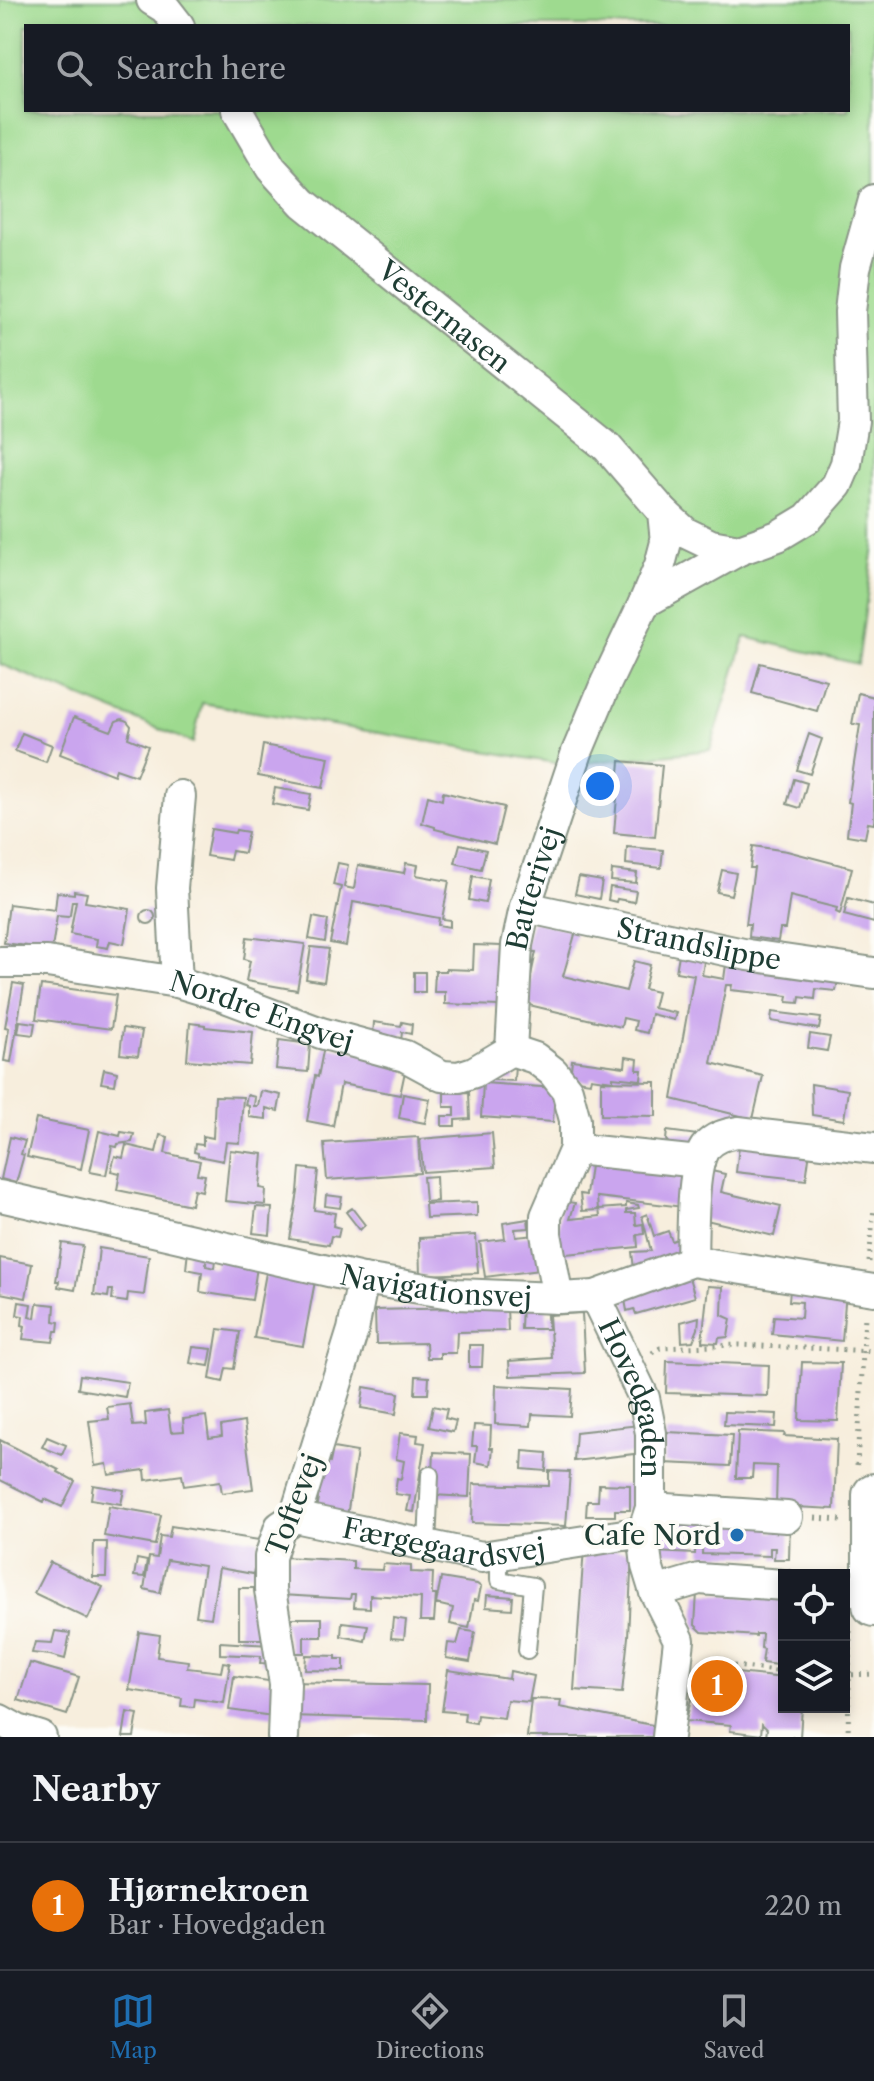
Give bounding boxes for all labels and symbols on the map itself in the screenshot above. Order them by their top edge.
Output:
street label: Vesternasen [370,252,518,380]
your location [580,766,620,806]
street label: Batterivej [499,822,568,954]
street label: Strandslippe [614,910,783,977]
street label: Nordre Engvej [166,964,357,1058]
street label: Navigationsvej [337,1257,532,1314]
street label: Hovedgaden [591,1313,668,1477]
street label: Toftevej [259,1449,329,1561]
street label: Færgegaardsvej [340,1511,547,1574]
place label: Cafe Nord [584,1518,721,1552]
marker: Cafe Nord [728,1526,746,1544]
pin: 1 [691,1656,743,1716]

